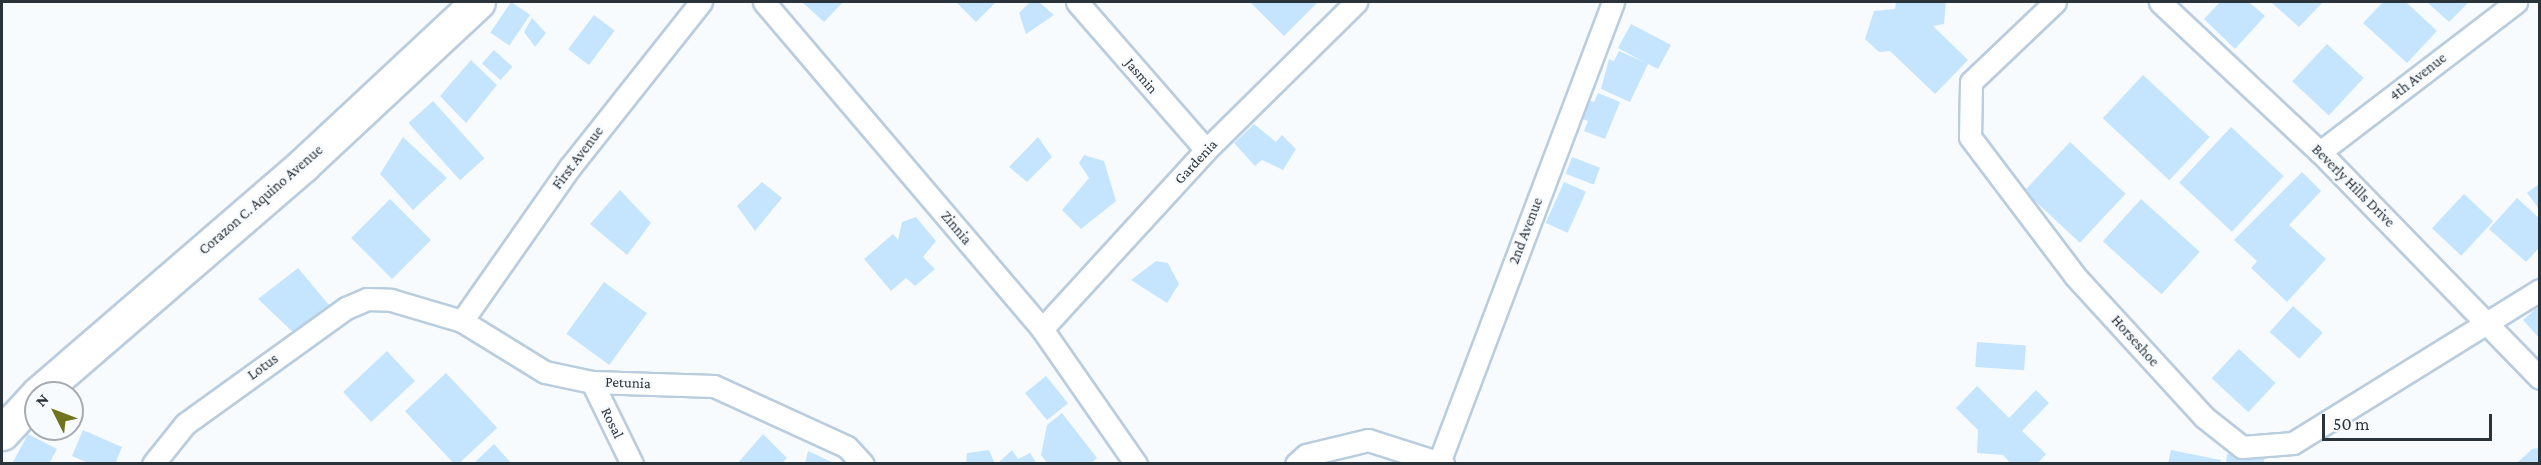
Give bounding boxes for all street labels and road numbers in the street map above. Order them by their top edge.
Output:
street label: 4th Avenue [2386,49,2450,105]
street label: Jasmin [1121,55,1161,97]
street label: First Avenue [548,123,608,193]
street label: Gardenia [1171,136,1221,188]
street label: Corazon C. Aquino Avenue [195,141,327,259]
street label: Beverly Hills Drive [2308,141,2398,231]
street label: 2nd Avenue [1505,195,1547,267]
street label: Zinnia [937,207,975,249]
street label: Horseshoe [2107,312,2163,370]
street label: Lotus [244,350,282,384]
street label: Petunia [605,373,651,393]
street label: Rosal [597,405,627,441]

